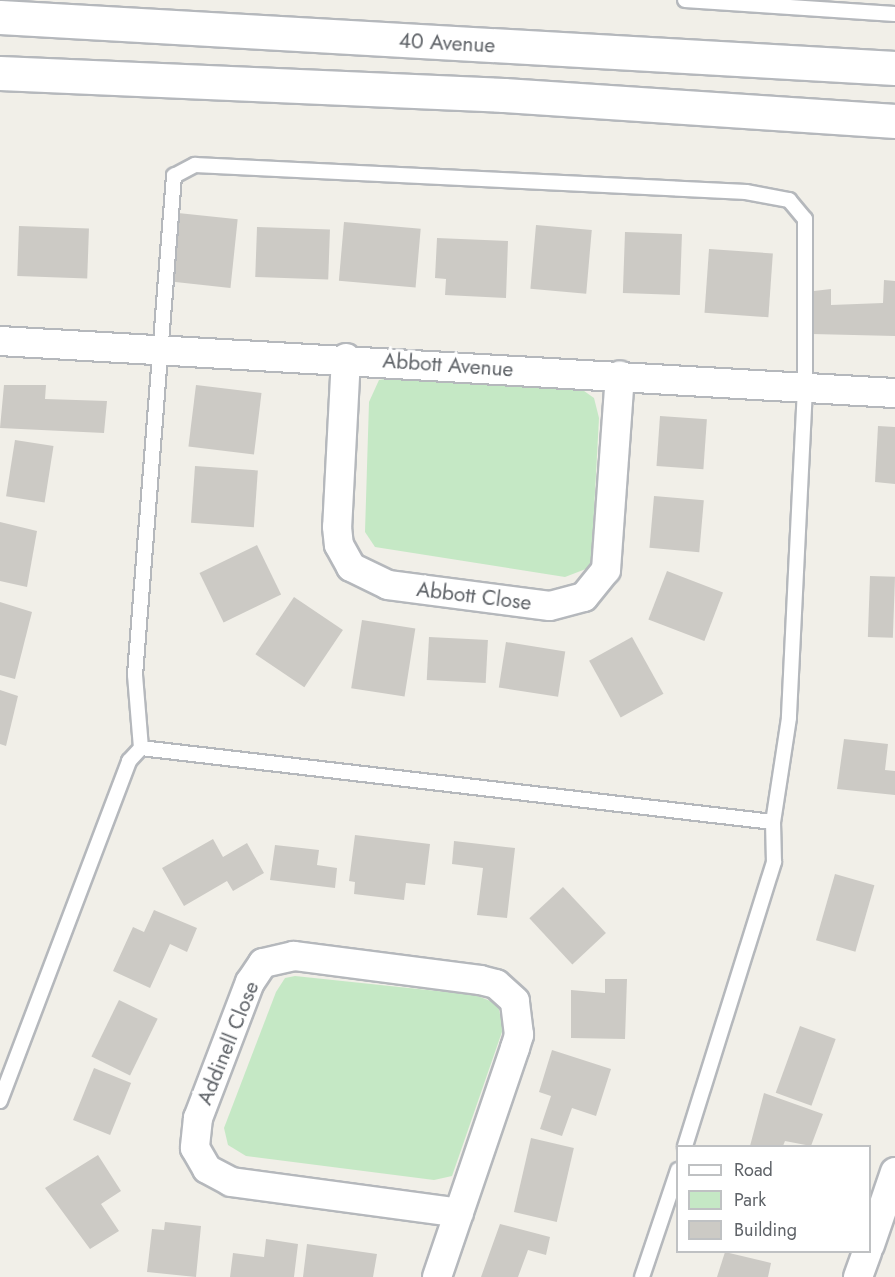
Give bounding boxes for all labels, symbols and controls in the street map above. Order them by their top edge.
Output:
street label: 40 Avenue [398,28,496,58]
street label: Abbott Avenue [382,348,514,382]
street label: Abbott Close [415,576,533,616]
street label: Addinell Close [192,978,264,1108]
legend [676,1145,871,1253]
text: Road [734,1157,773,1183]
text: Park [734,1187,766,1213]
text: Building [734,1217,797,1243]

